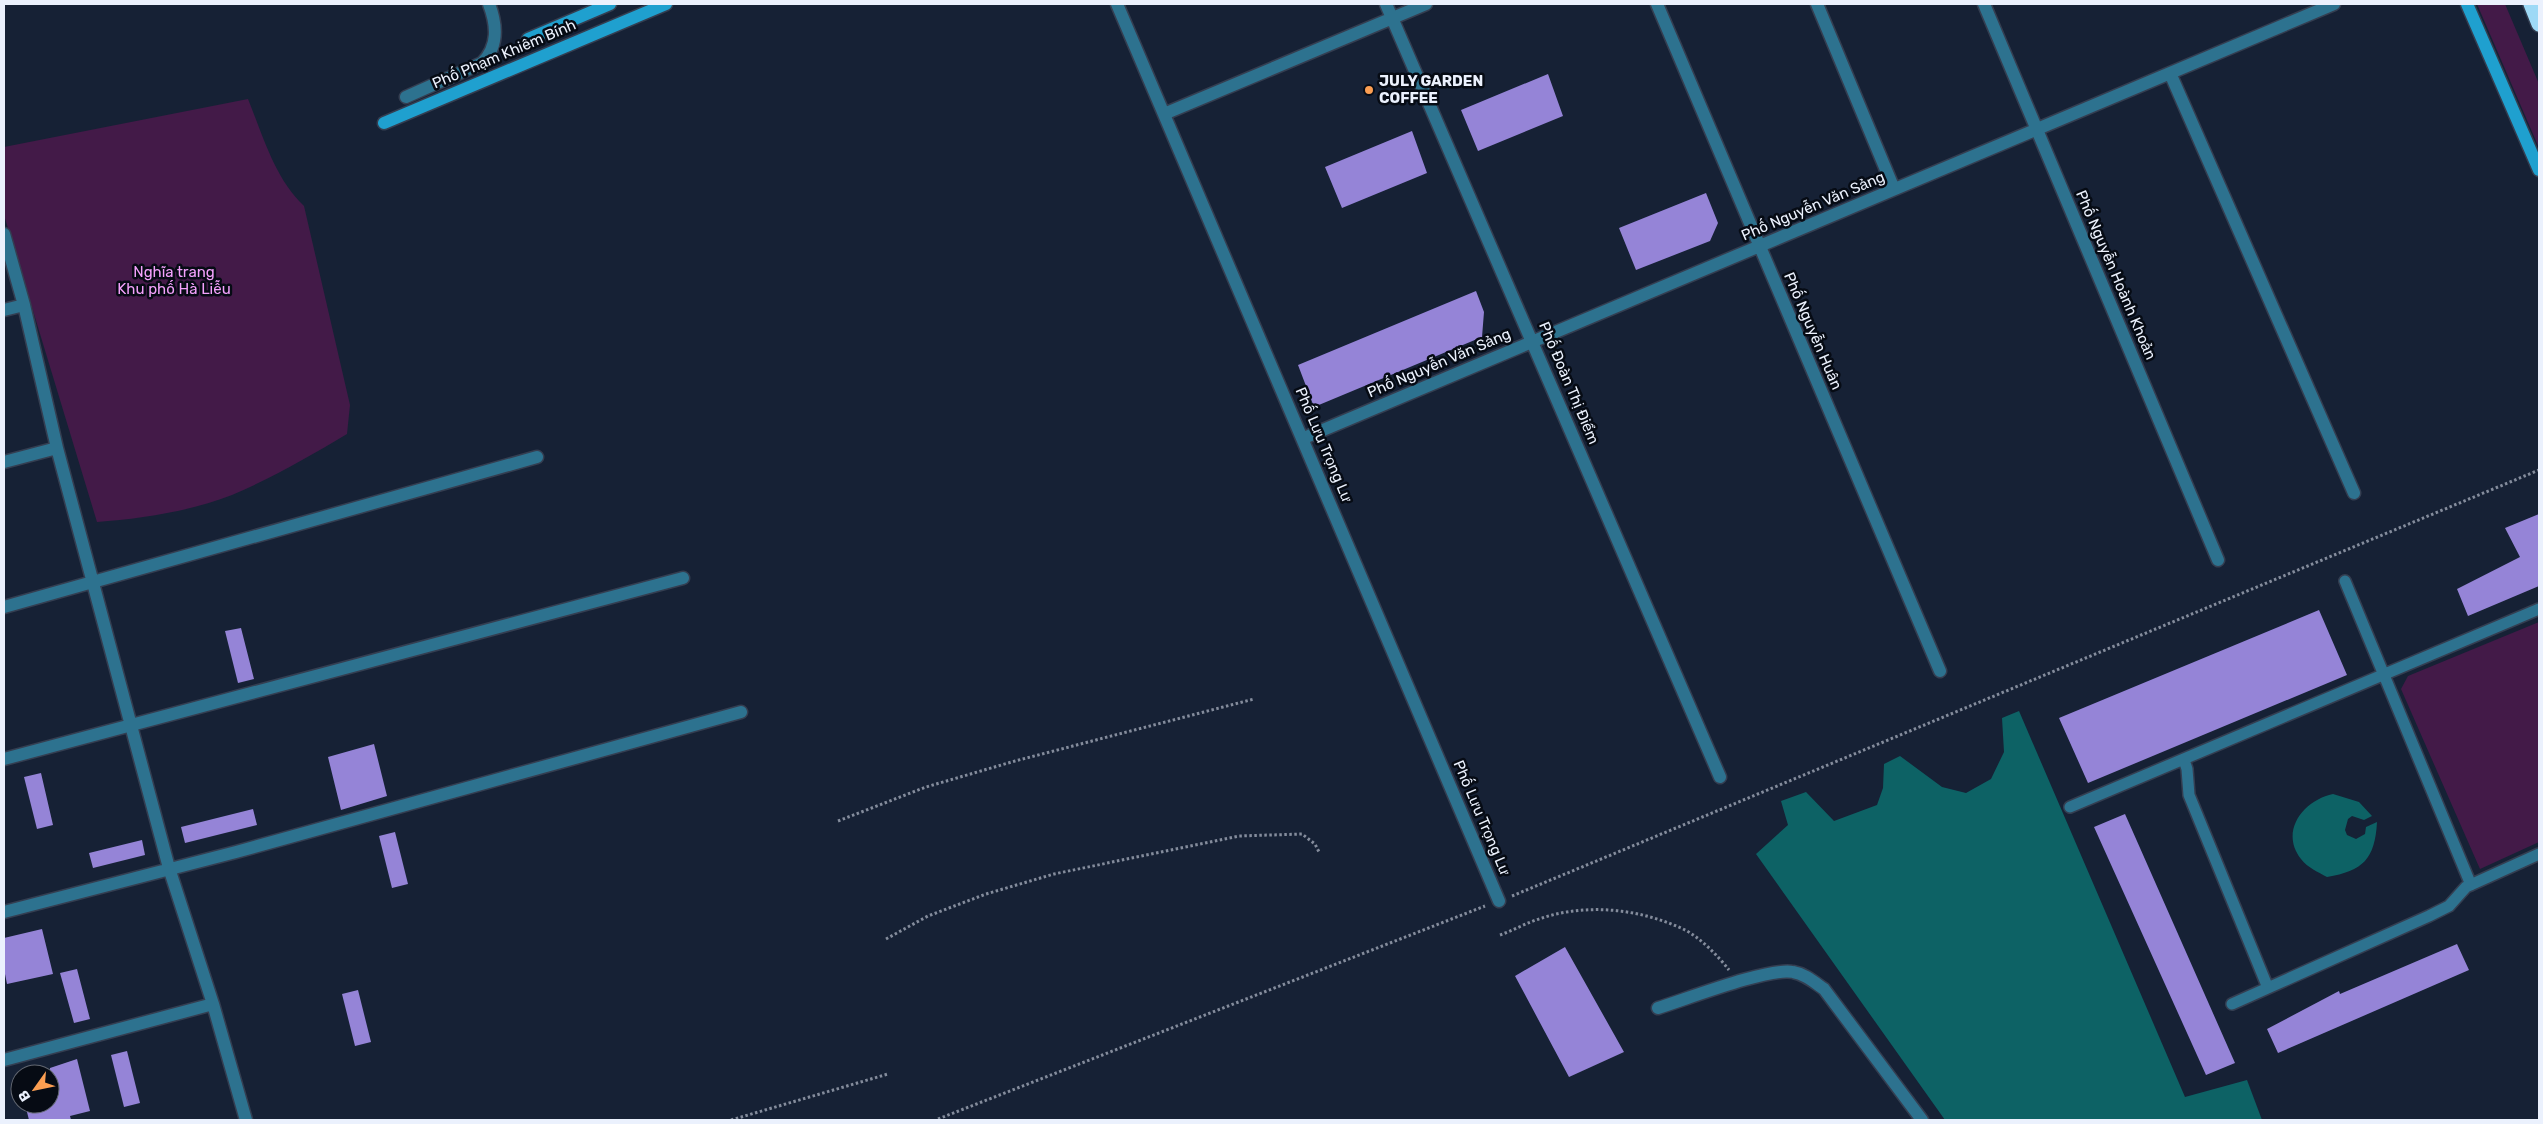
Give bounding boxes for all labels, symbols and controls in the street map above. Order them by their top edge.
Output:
street label: Phố Phạm Khiêm Bính [429,15,579,92]
place label: JULY GARDEN COFFEE [1379,72,1483,107]
marker: JULY GARDEN COFFEE [1363,84,1375,96]
street label: Phố Nguyễn Văn Sảng [1739,167,1887,244]
street label: Phố Nguyễn Hoành Khoản [2072,187,2160,362]
park label: Nghĩa trang Khu phố Hà Liễu [117,263,231,298]
street label: Phố Nguyễn Huân [1780,270,1846,392]
street label: Phố Đoàn Thị Điểm [1535,319,1603,447]
street label: Phố Nguyễn Văn Sảng [1365,324,1513,401]
street label: Phố Lưu Trọng Lư [1292,385,1357,505]
street label: Phố Lưu Trọng Lư [1450,758,1515,878]
north arrow [10,1064,60,1114]
text: B [15,1087,34,1105]

